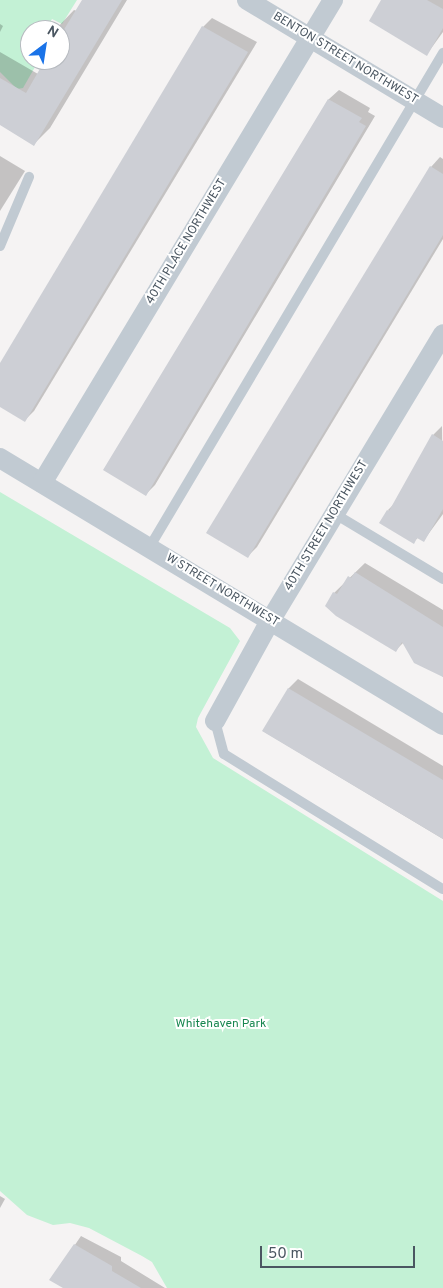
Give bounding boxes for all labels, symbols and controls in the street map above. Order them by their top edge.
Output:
street label: BENTON STREET NORTHWEST [270,10,420,108]
north arrow [20,20,70,70]
text: N [44,23,61,42]
street label: 40TH PLACE NORTHWEST [144,177,230,307]
street label: 40TH STREET NORTHWEST [282,458,372,594]
street label: W STREET NORTHWEST [163,551,281,631]
park label: Whitehaven Park [176,1018,266,1032]
scale bar [263,1236,418,1268]
text: 50 m [268,1245,303,1264]

